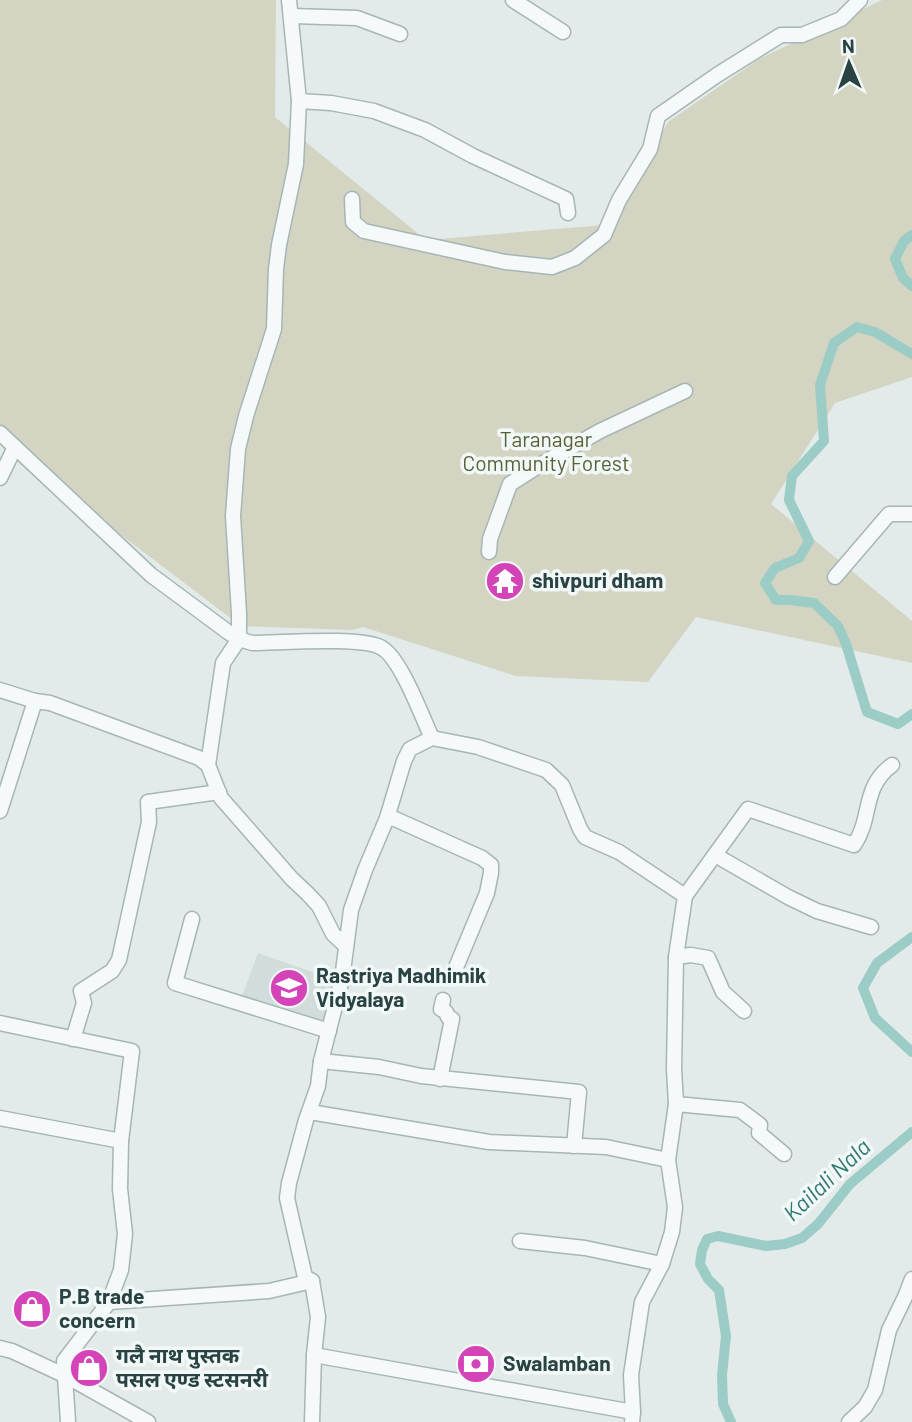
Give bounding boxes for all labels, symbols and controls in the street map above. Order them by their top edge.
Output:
north arrow [814,28,884,98]
text: N [842,34,855,57]
park label: Taranagar Community Forest [462,426,630,475]
temple icon: shivpuri dham [484,560,526,602]
place label: shivpuri dham [532,567,663,592]
place label: Rastriya Madhimik Vidyalaya [316,962,486,1011]
school or university icon: Rastriya Madhimik Vidyalaya [268,967,310,1009]
water label: Kailali Nala [777,1132,875,1226]
place label: P.B trade concern [59,1283,144,1332]
shop icon: P.B trade concern [11,1288,53,1330]
place label: गलै नाथ पुस्तक पसल एण्ड स्टसनरी [116,1342,269,1391]
bank icon: Swalamban [455,1343,497,1385]
shop icon: गलै नाथ पुस्तक पसल एण्ड स्टसनरी [68,1347,110,1389]
place label: Swalamban [503,1350,611,1375]

